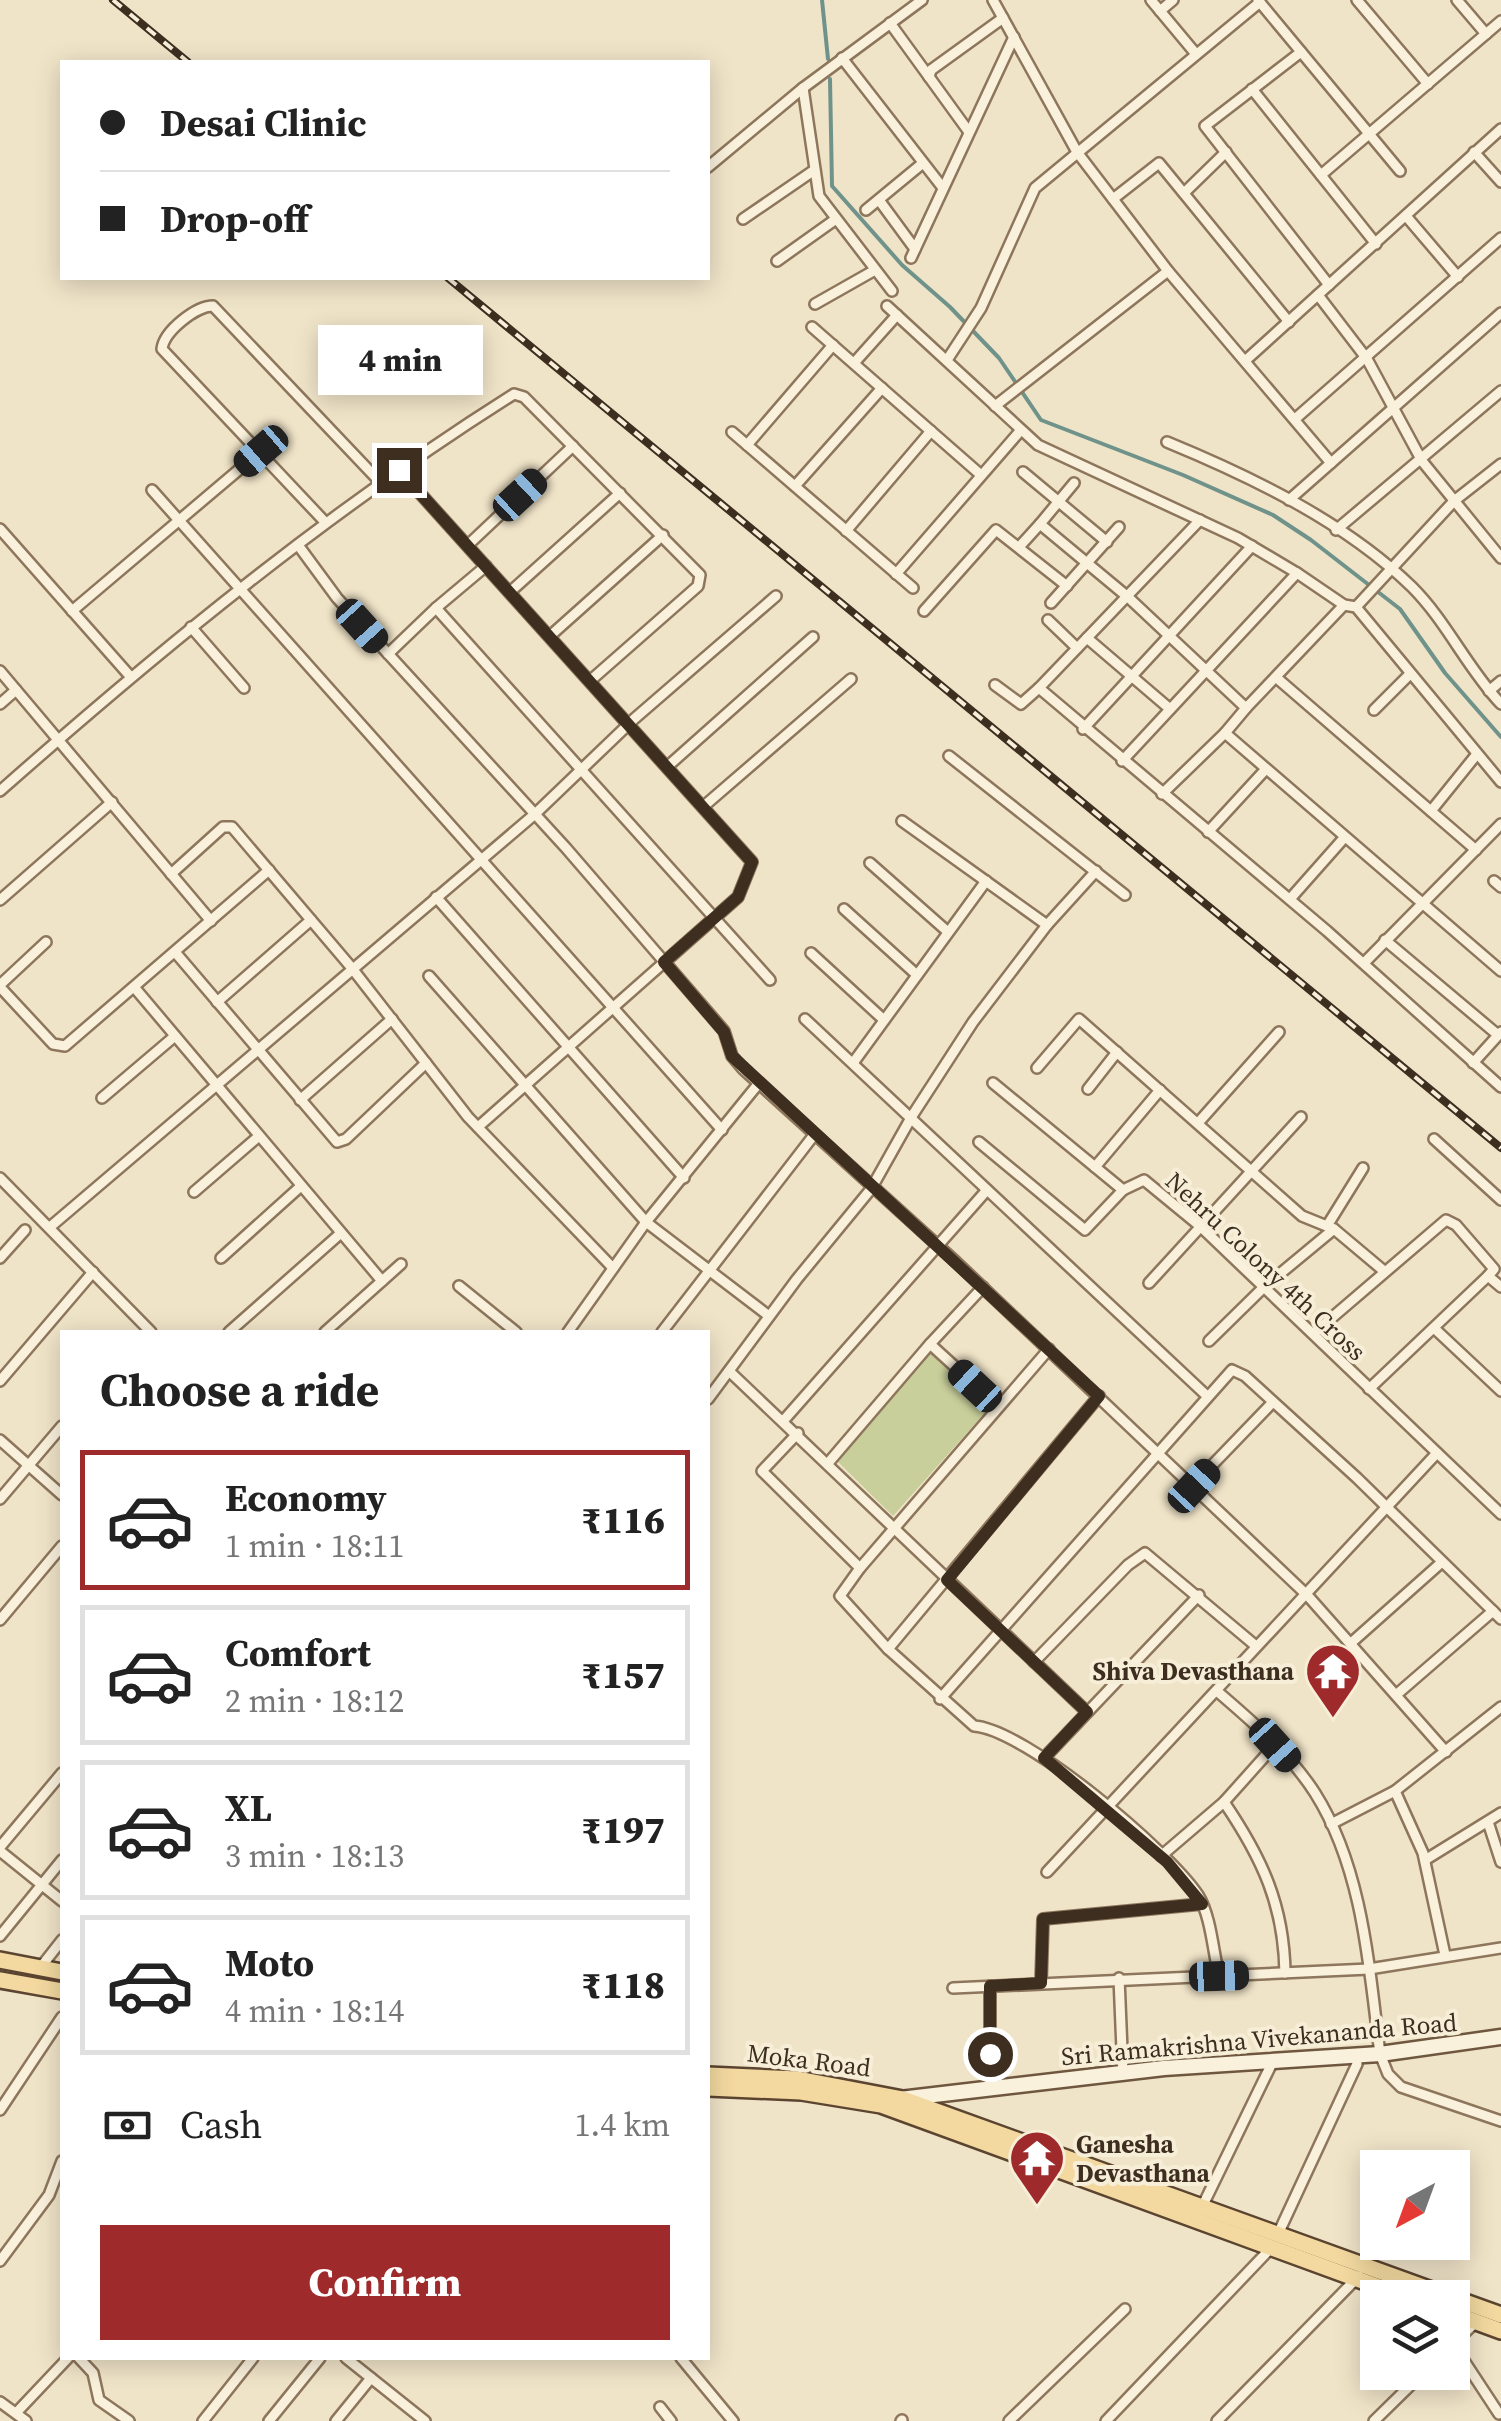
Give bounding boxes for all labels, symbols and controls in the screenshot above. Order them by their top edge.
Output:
text: Desai Clinic [160,97,367,149]
text: Drop-off [160,193,309,245]
callout: 4 min [316,325,482,395]
text: 4 min [359,338,442,382]
car [229,420,293,482]
route end [377,448,422,493]
car [488,464,552,526]
car [331,594,393,658]
street label: Nehru Colony 4th Cross [1158,1164,1374,1368]
car [943,1355,1007,1417]
text: Choose a ride [100,1359,379,1421]
car [1163,1454,1225,1518]
text: Economy [225,1472,387,1524]
icon: car [105,1475,195,1565]
text: ₹116 [581,1494,665,1546]
text: 1 min · 18:11 [225,1524,404,1568]
text: Comfort [225,1627,371,1679]
icon: car [105,1630,195,1720]
temple icon: Shiva Devasthana [1303,1641,1363,1720]
text: ₹157 [581,1649,665,1701]
place label: Shiva Devasthana [1093,1654,1295,1688]
text: 2 min · 18:12 [225,1679,404,1723]
car [1244,1713,1306,1777]
text: XL [225,1782,272,1834]
icon: car [105,1785,195,1875]
text: ₹197 [581,1804,665,1856]
text: 3 min · 18:13 [225,1834,404,1878]
text: Moto [225,1937,314,1989]
icon: car [105,1940,195,2030]
text: ₹118 [581,1959,665,2011]
car [1188,1960,1250,1992]
text: 4 min · 18:14 [225,1989,404,2033]
street label: Sri Ramakrishna Vivekananda Road [1060,2005,1458,2073]
route start [968,2032,1013,2077]
street label: Moka Road [745,2036,873,2084]
icon: cash [100,2098,155,2153]
text: Cash [180,2099,262,2151]
text: 1.4 km [575,2103,670,2147]
place label: Ganesha Devasthana [1076,2127,1210,2190]
temple icon: Ganesha Devasthana [1007,2128,1067,2207]
north arrow [1360,2150,1470,2260]
map controls [1360,2150,1470,2390]
button: Confirm [100,2225,670,2340]
button: layers [1360,2280,1470,2390]

